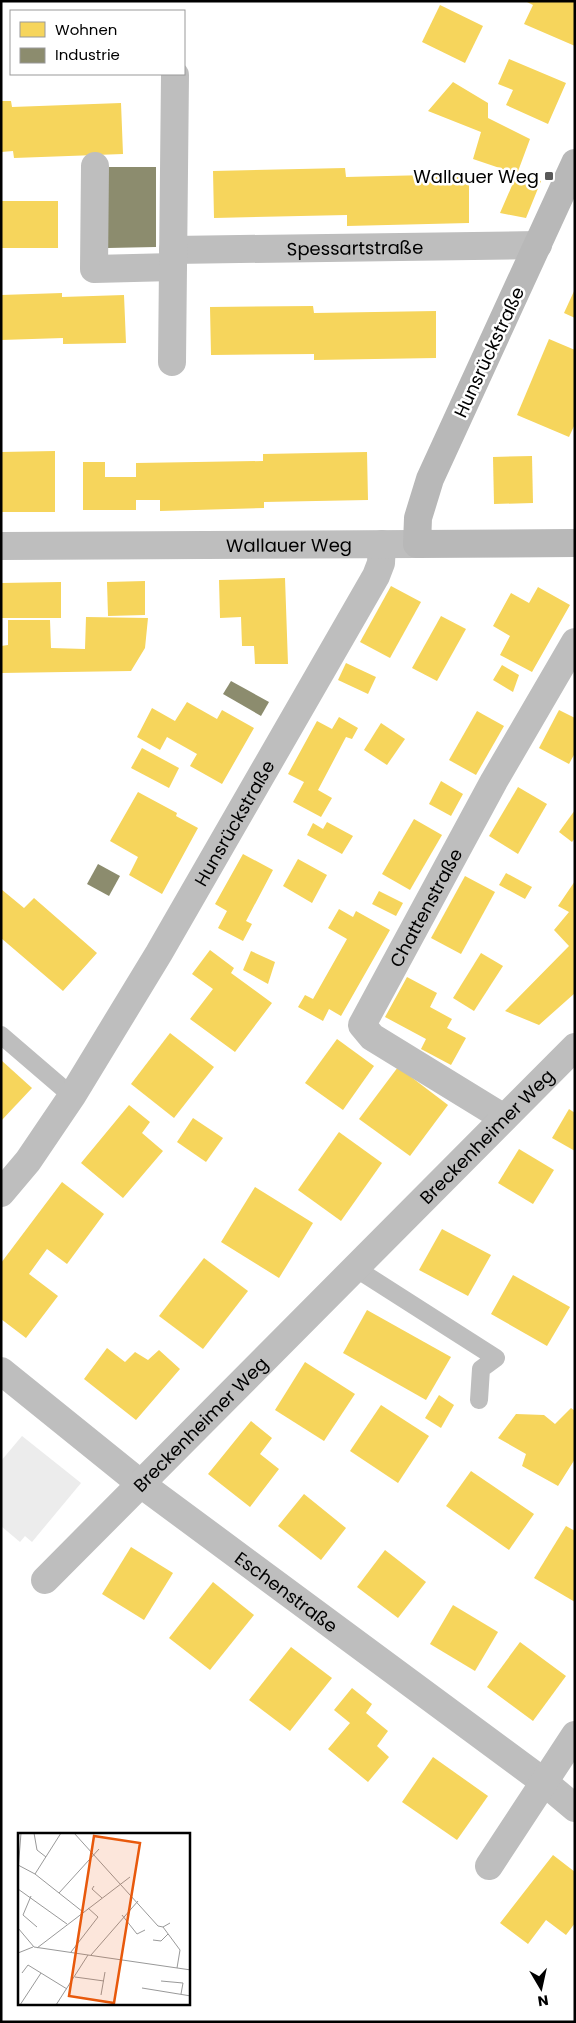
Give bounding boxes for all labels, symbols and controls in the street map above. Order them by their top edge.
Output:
legend [10,10,185,75]
text: Wohnen [55,19,117,40]
text: Industrie [55,44,120,65]
place label: Wallauer Weg [413,164,539,189]
marker: Wallauer Weg [543,170,555,182]
street label: Spessartstraße [287,234,423,261]
street label: Hunsrückstraße [448,283,530,421]
street label: Wallauer Weg [226,532,352,557]
street label: Hunsrückstraße [188,755,280,890]
street label: Chattenstraße [383,844,468,971]
street label: Breckenheimer Weg [414,1063,559,1209]
street label: Breckenheimer Weg [127,1351,273,1497]
street label: Eschenstraße [230,1545,343,1638]
inset map [18,1833,190,2006]
north arrow [516,1963,566,2013]
text: N [536,1990,550,2012]

